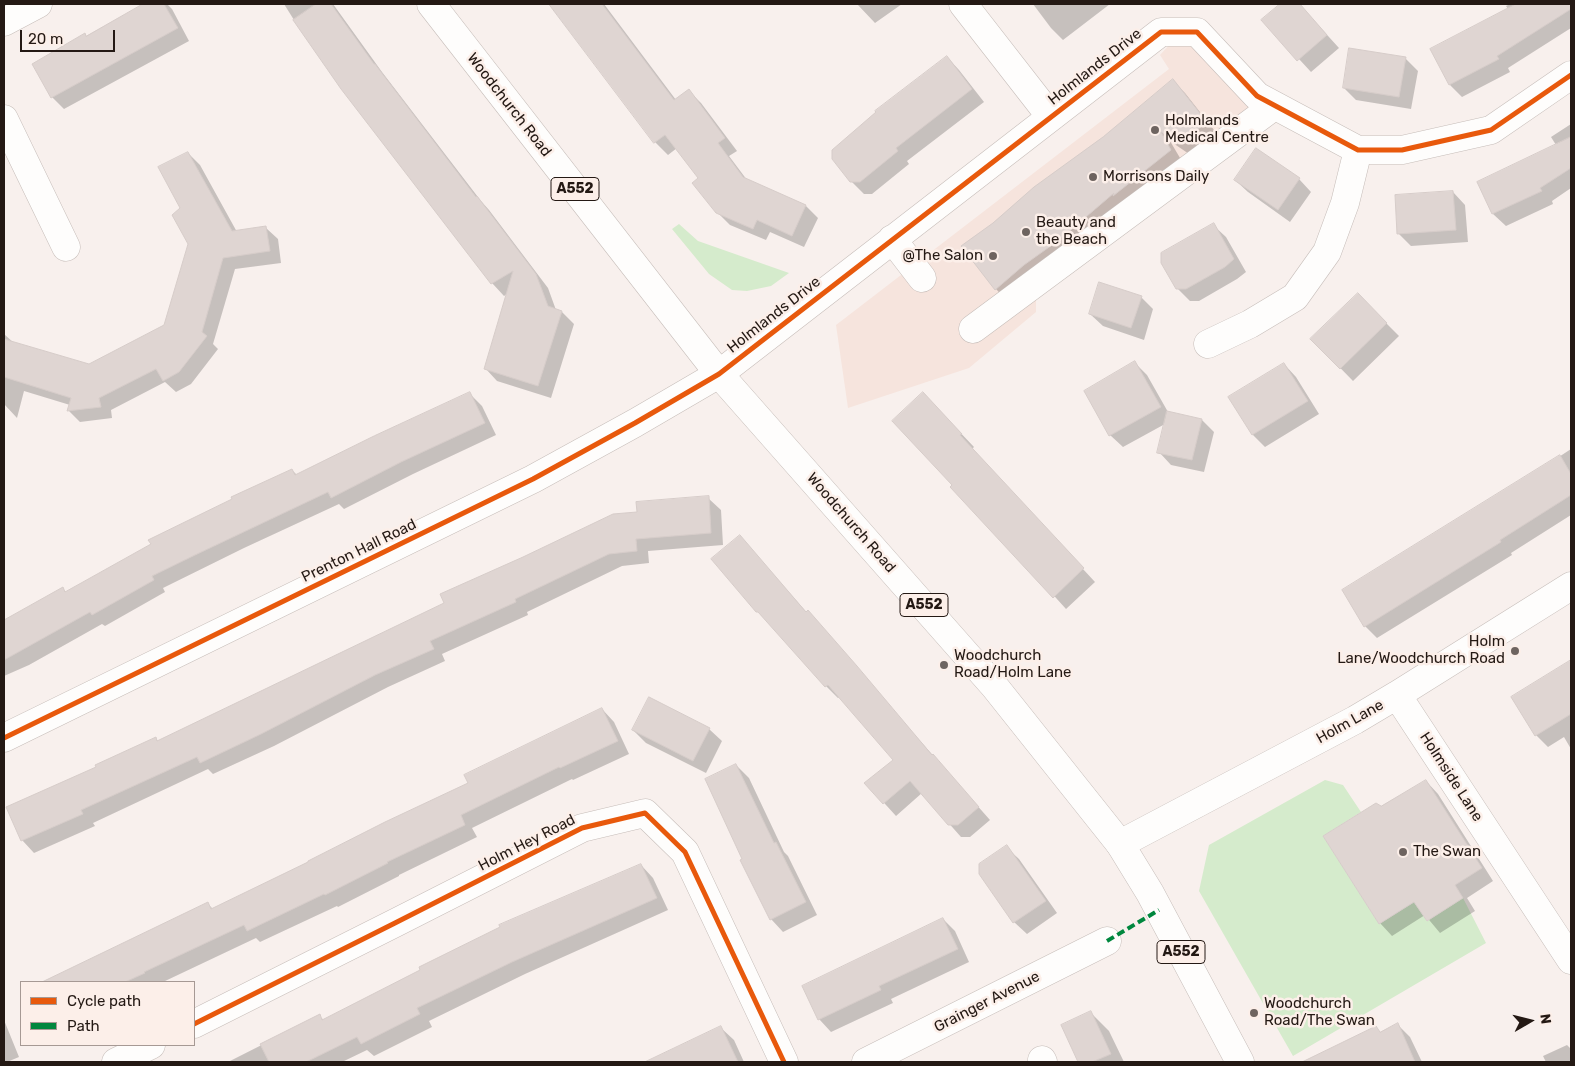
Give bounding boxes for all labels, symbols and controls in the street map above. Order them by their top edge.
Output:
scale bar [22,20,118,52]
street label: Holmlands Drive [1045,25,1145,109]
text: 20 m [28,30,63,48]
street label: Woodchurch Road [463,50,555,160]
place label: Holmlands Medical Centre [1165,112,1269,147]
marker: Holmlands Medical Centre [1149,124,1161,136]
place label: Morrisons Daily [1103,168,1209,186]
marker: Morrisons Daily [1087,171,1099,183]
road number: A552 [551,178,599,200]
place label: Beauty and the Beach [1036,214,1116,249]
marker: Beauty and the Beach [1020,226,1032,238]
place label: @The Salon [902,247,983,265]
marker: @The Salon [987,250,999,262]
street label: Holmlands Drive [724,273,824,357]
street label: Woodchurch Road [803,469,899,577]
street label: Prenton Hall Road [299,515,419,587]
road number: A552 [900,594,948,616]
place label: Holm Lane/Woodchurch Road [1337,633,1505,668]
marker: Holm Lane/Woodchurch Road [1509,645,1521,657]
place label: Woodchurch Road/Holm Lane [954,647,1071,682]
marker: Woodchurch Road/Holm Lane [938,659,950,671]
street label: Holm Lane [1313,696,1387,748]
street label: Holmside Lane [1415,729,1487,825]
street label: Holm Hey Road [476,811,578,875]
place label: The Swan [1413,843,1481,861]
marker: The Swan [1397,846,1409,858]
road number: A552 [1157,940,1205,964]
street label: Grainger Avenue [931,968,1043,1036]
legend [20,981,195,1046]
text: Cycle path [67,992,141,1010]
place label: Woodchurch Road/The Swan [1264,995,1375,1030]
north arrow [1505,996,1555,1046]
marker: Woodchurch Road/The Swan [1248,1007,1260,1019]
text: N [1536,1013,1554,1025]
text: Path [67,1017,100,1035]

